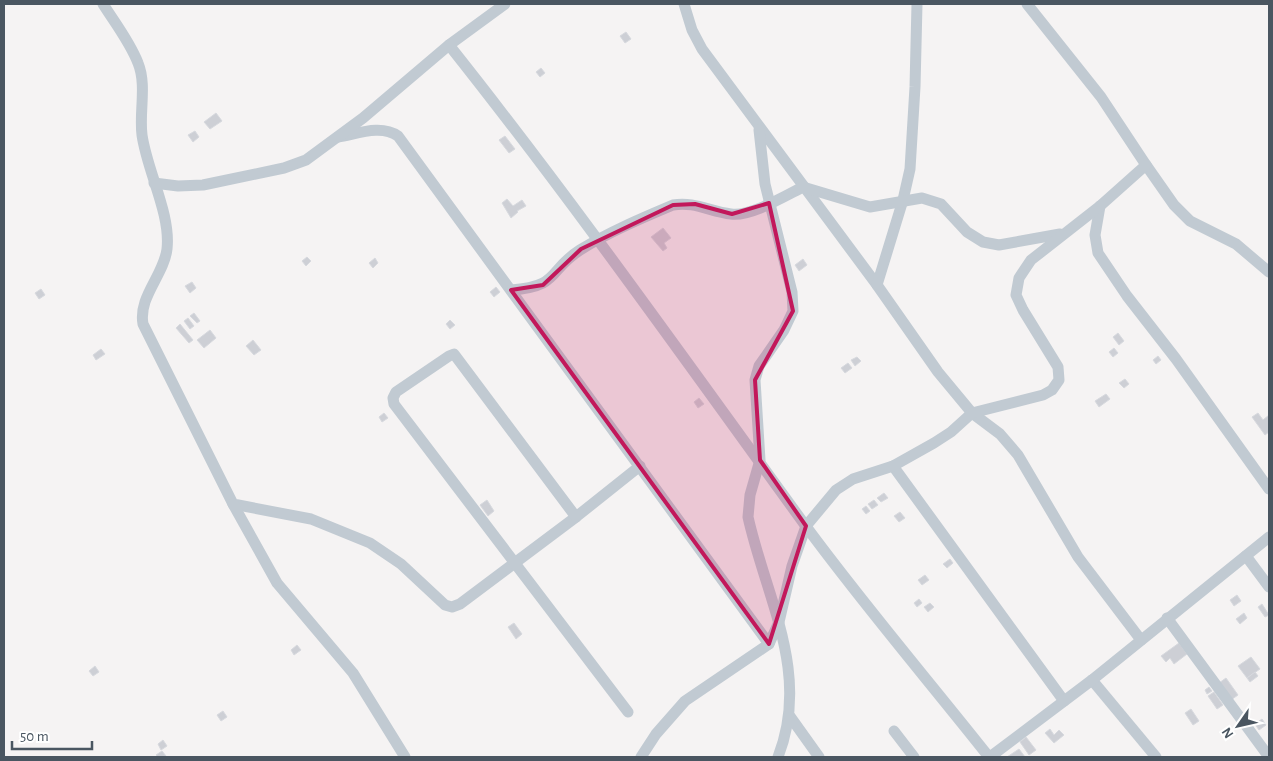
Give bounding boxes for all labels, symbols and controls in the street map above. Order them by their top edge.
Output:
north arrow [1213,701,1263,751]
scale bar [12,718,92,750]
text: N [1220,725,1237,741]
text: 50 m [20,729,49,744]

